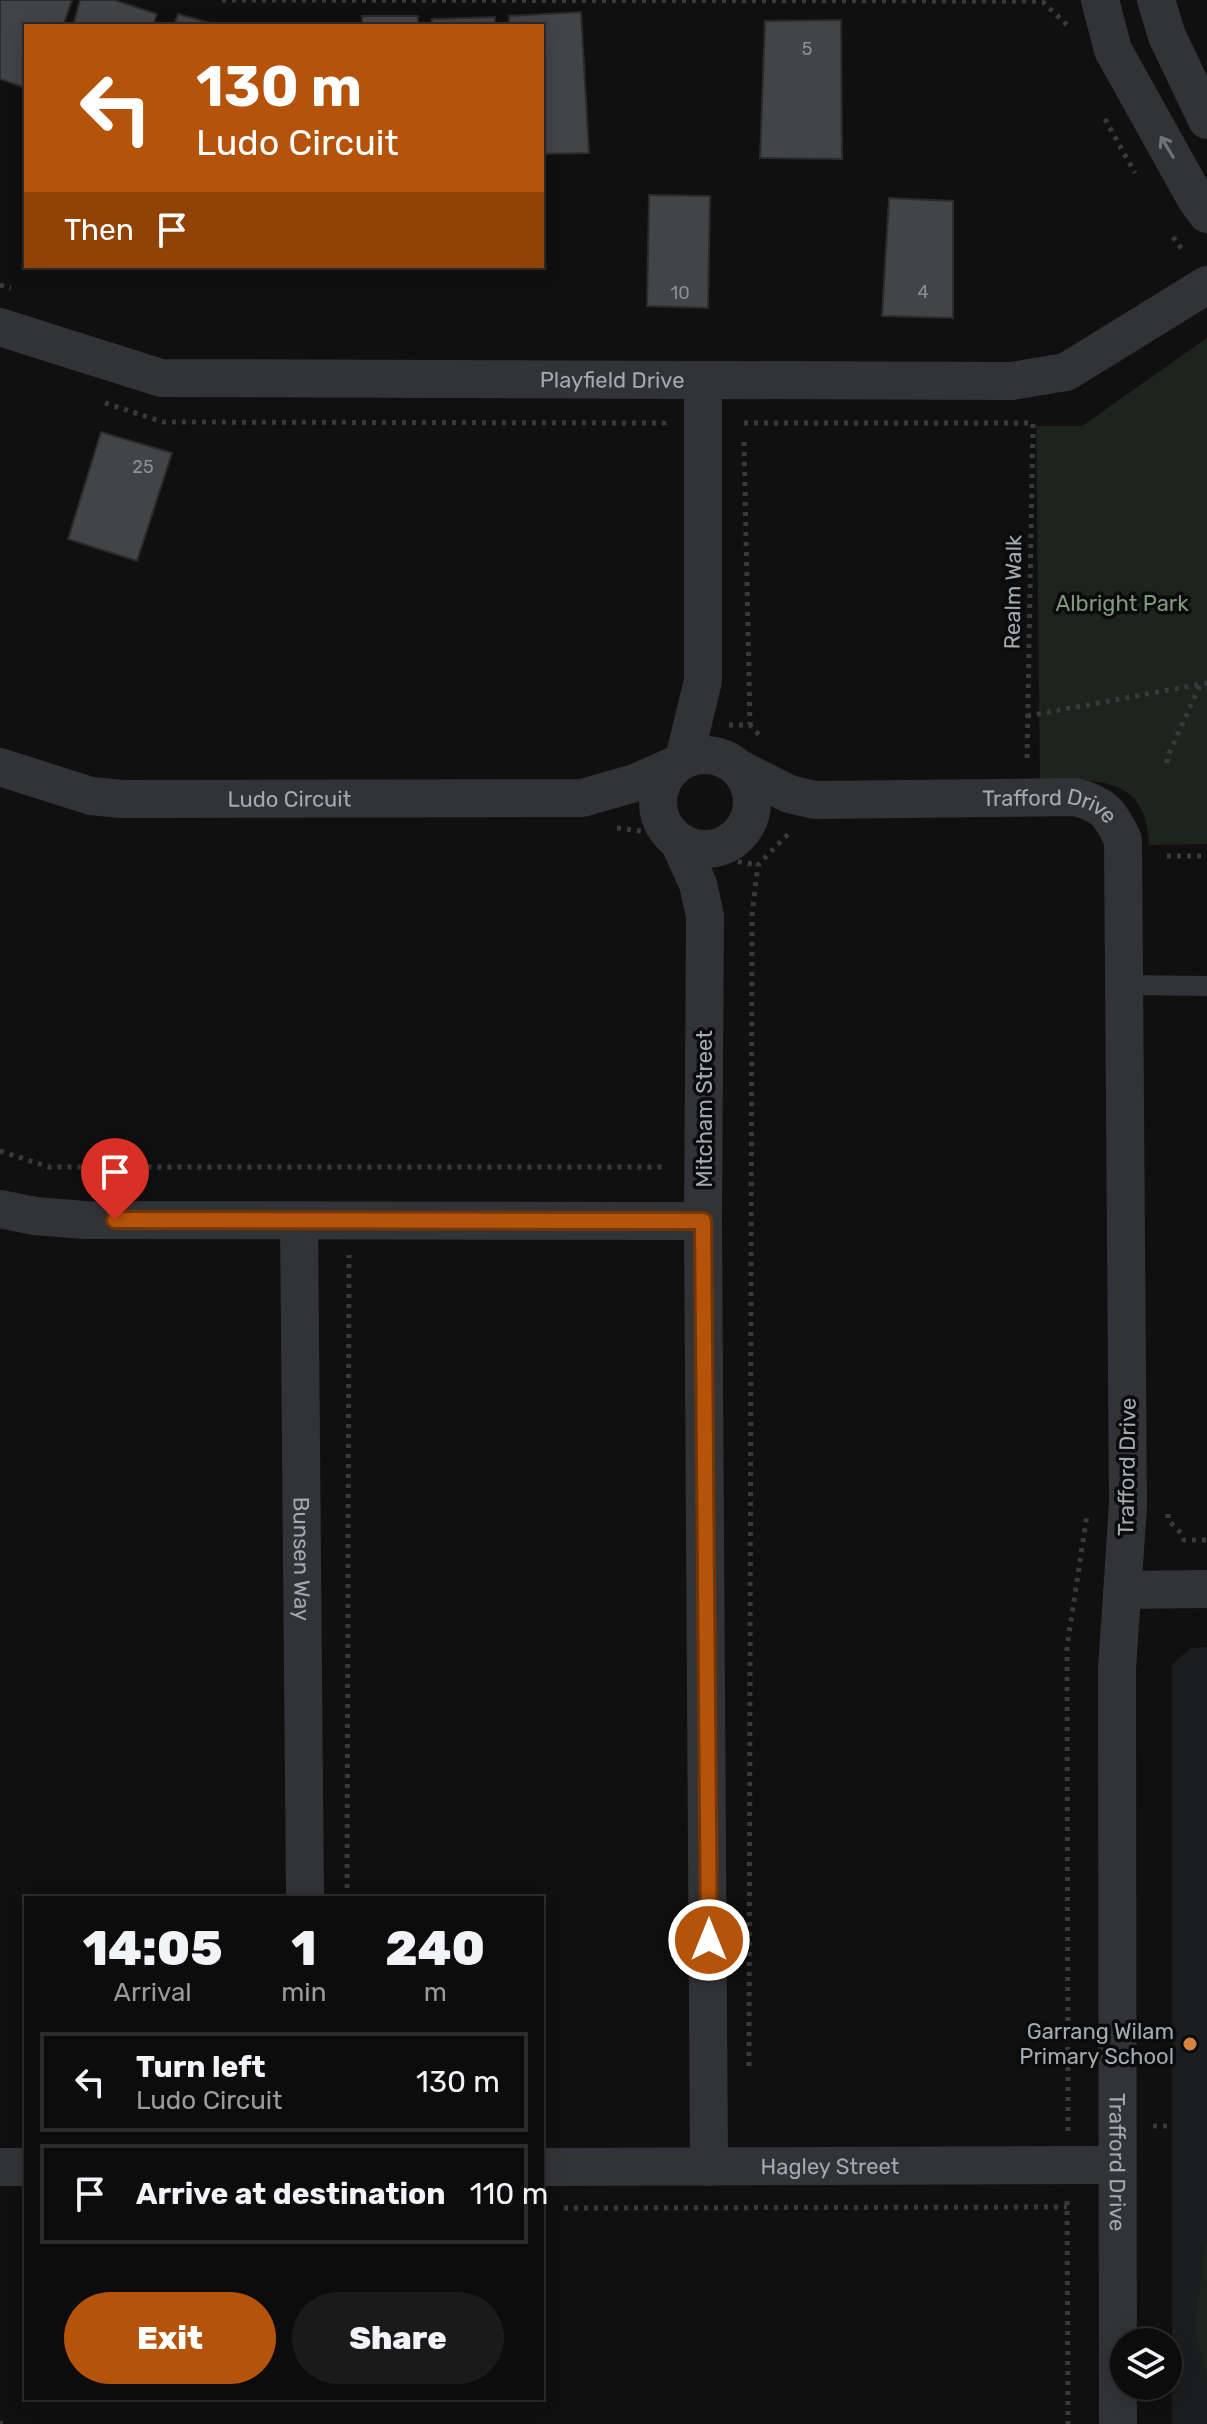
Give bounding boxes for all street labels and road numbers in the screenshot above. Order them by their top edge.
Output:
street label: Playfield Drive [540,366,685,393]
street label: Realm Walk [999,534,1028,650]
street label: Trafford Drive [982,782,1123,829]
street label: Ludo Circuit [227,785,352,812]
street label: Mitcham Street [691,1030,718,1188]
street label: Trafford Drive [1112,1398,1142,1536]
street label: Bunsen Way [288,1497,316,1621]
street label: Trafford Drive [1104,2093,1131,2231]
street label: Hagley Street [761,2152,900,2180]

